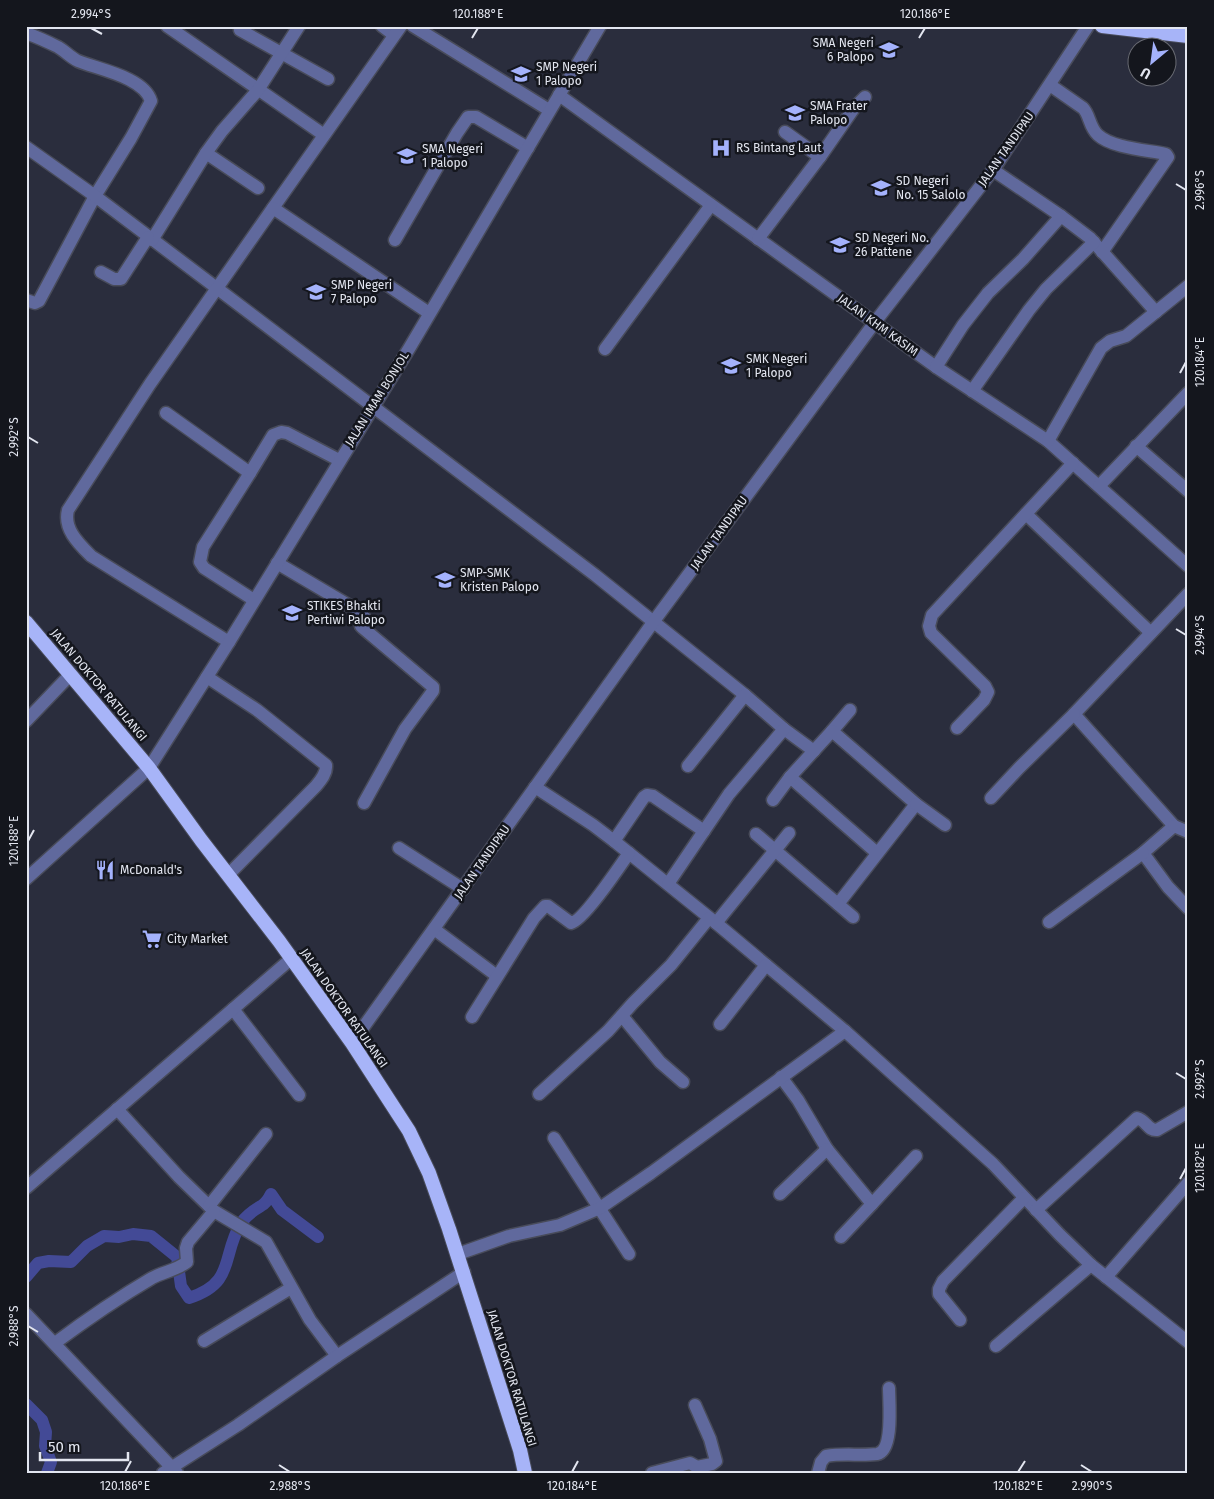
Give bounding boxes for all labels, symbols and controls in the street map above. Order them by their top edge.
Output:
text: 2.994°S [71,7,112,21]
text: 120.188°E [453,7,503,21]
text: 120.186°E [900,7,950,21]
place label: SMA Negeri 6 Palopo [813,36,874,64]
north arrow [1126,38,1176,88]
school or university icon: SMA Negeri 6 Palopo [878,39,900,61]
place label: SMP Negeri 1 Palopo [536,60,597,88]
school or university icon: SMP Negeri 1 Palopo [510,63,532,85]
text: U [1138,63,1154,83]
place label: SMA Frater Palopo [810,99,868,127]
school or university icon: SMA Frater Palopo [784,102,806,124]
street label: JALAN TANDIPAU [975,109,1037,189]
hospital icon: RS Bintang Laut [710,137,732,159]
place label: RS Bintang Laut [736,141,822,155]
place label: SMA Negeri 1 Palopo [422,142,483,170]
school or university icon: SMA Negeri 1 Palopo [396,145,418,167]
text: 2.996°S [1193,169,1207,210]
place label: SD Negeri No. 15 Salolo [896,174,965,202]
school or university icon: SD Negeri No. 15 Salolo [870,177,892,199]
place label: SD Negeri No. 26 Pattene [855,231,929,259]
school or university icon: SD Negeri No. 26 Pattene [829,234,851,256]
place label: SMP Negeri 7 Palopo [331,278,392,306]
school or university icon: SMP Negeri 7 Palopo [305,281,327,303]
street label: JALAN KHM KASIM [835,291,921,359]
text: 120.184°E [1193,337,1207,387]
street label: JALAN IMAM BONJOL [342,349,412,449]
place label: SMK Negeri 1 Palopo [746,352,807,380]
school or university icon: SMK Negeri 1 Palopo [720,355,742,377]
text: 2.992°S [7,417,21,457]
street label: JALAN TANDIPAU [688,493,750,573]
place label: SMP-SMK Kristen Palopo [460,566,539,594]
school or university icon: SMP-SMK Kristen Palopo [434,569,456,591]
place label: STIKES Bhakti Pertiwi Palopo [307,599,385,627]
school or university icon: STIKES Bhakti Pertiwi Palopo [281,602,303,624]
text: 2.994°S [1193,614,1207,655]
street label: JALAN DOKTOR RATULANGI [48,626,150,744]
text: 120.188°E [7,816,21,866]
street label: JALAN TANDIPAU [451,822,513,902]
restaurant icon: McDonald's [94,859,116,881]
place label: McDonald's [120,863,182,877]
supermarket icon: City Market [141,928,163,950]
place label: City Market [167,932,229,946]
street label: JALAN DOKTOR RATULANGI [297,946,391,1070]
text: 2.992°S [1193,1059,1207,1099]
text: 120.182°E [1193,1143,1207,1193]
text: 2.988°S [7,1305,21,1346]
street label: JALAN DOKTOR RATULANGI [485,1308,539,1448]
scale bar [40,1429,128,1461]
text: 50 m [48,1438,81,1456]
text: 120.186°E [100,1479,150,1493]
text: 2.988°S [270,1479,311,1493]
text: 120.184°E [547,1479,597,1493]
text: 120.182°E [993,1479,1043,1493]
text: 2.990°S [1072,1479,1113,1493]

